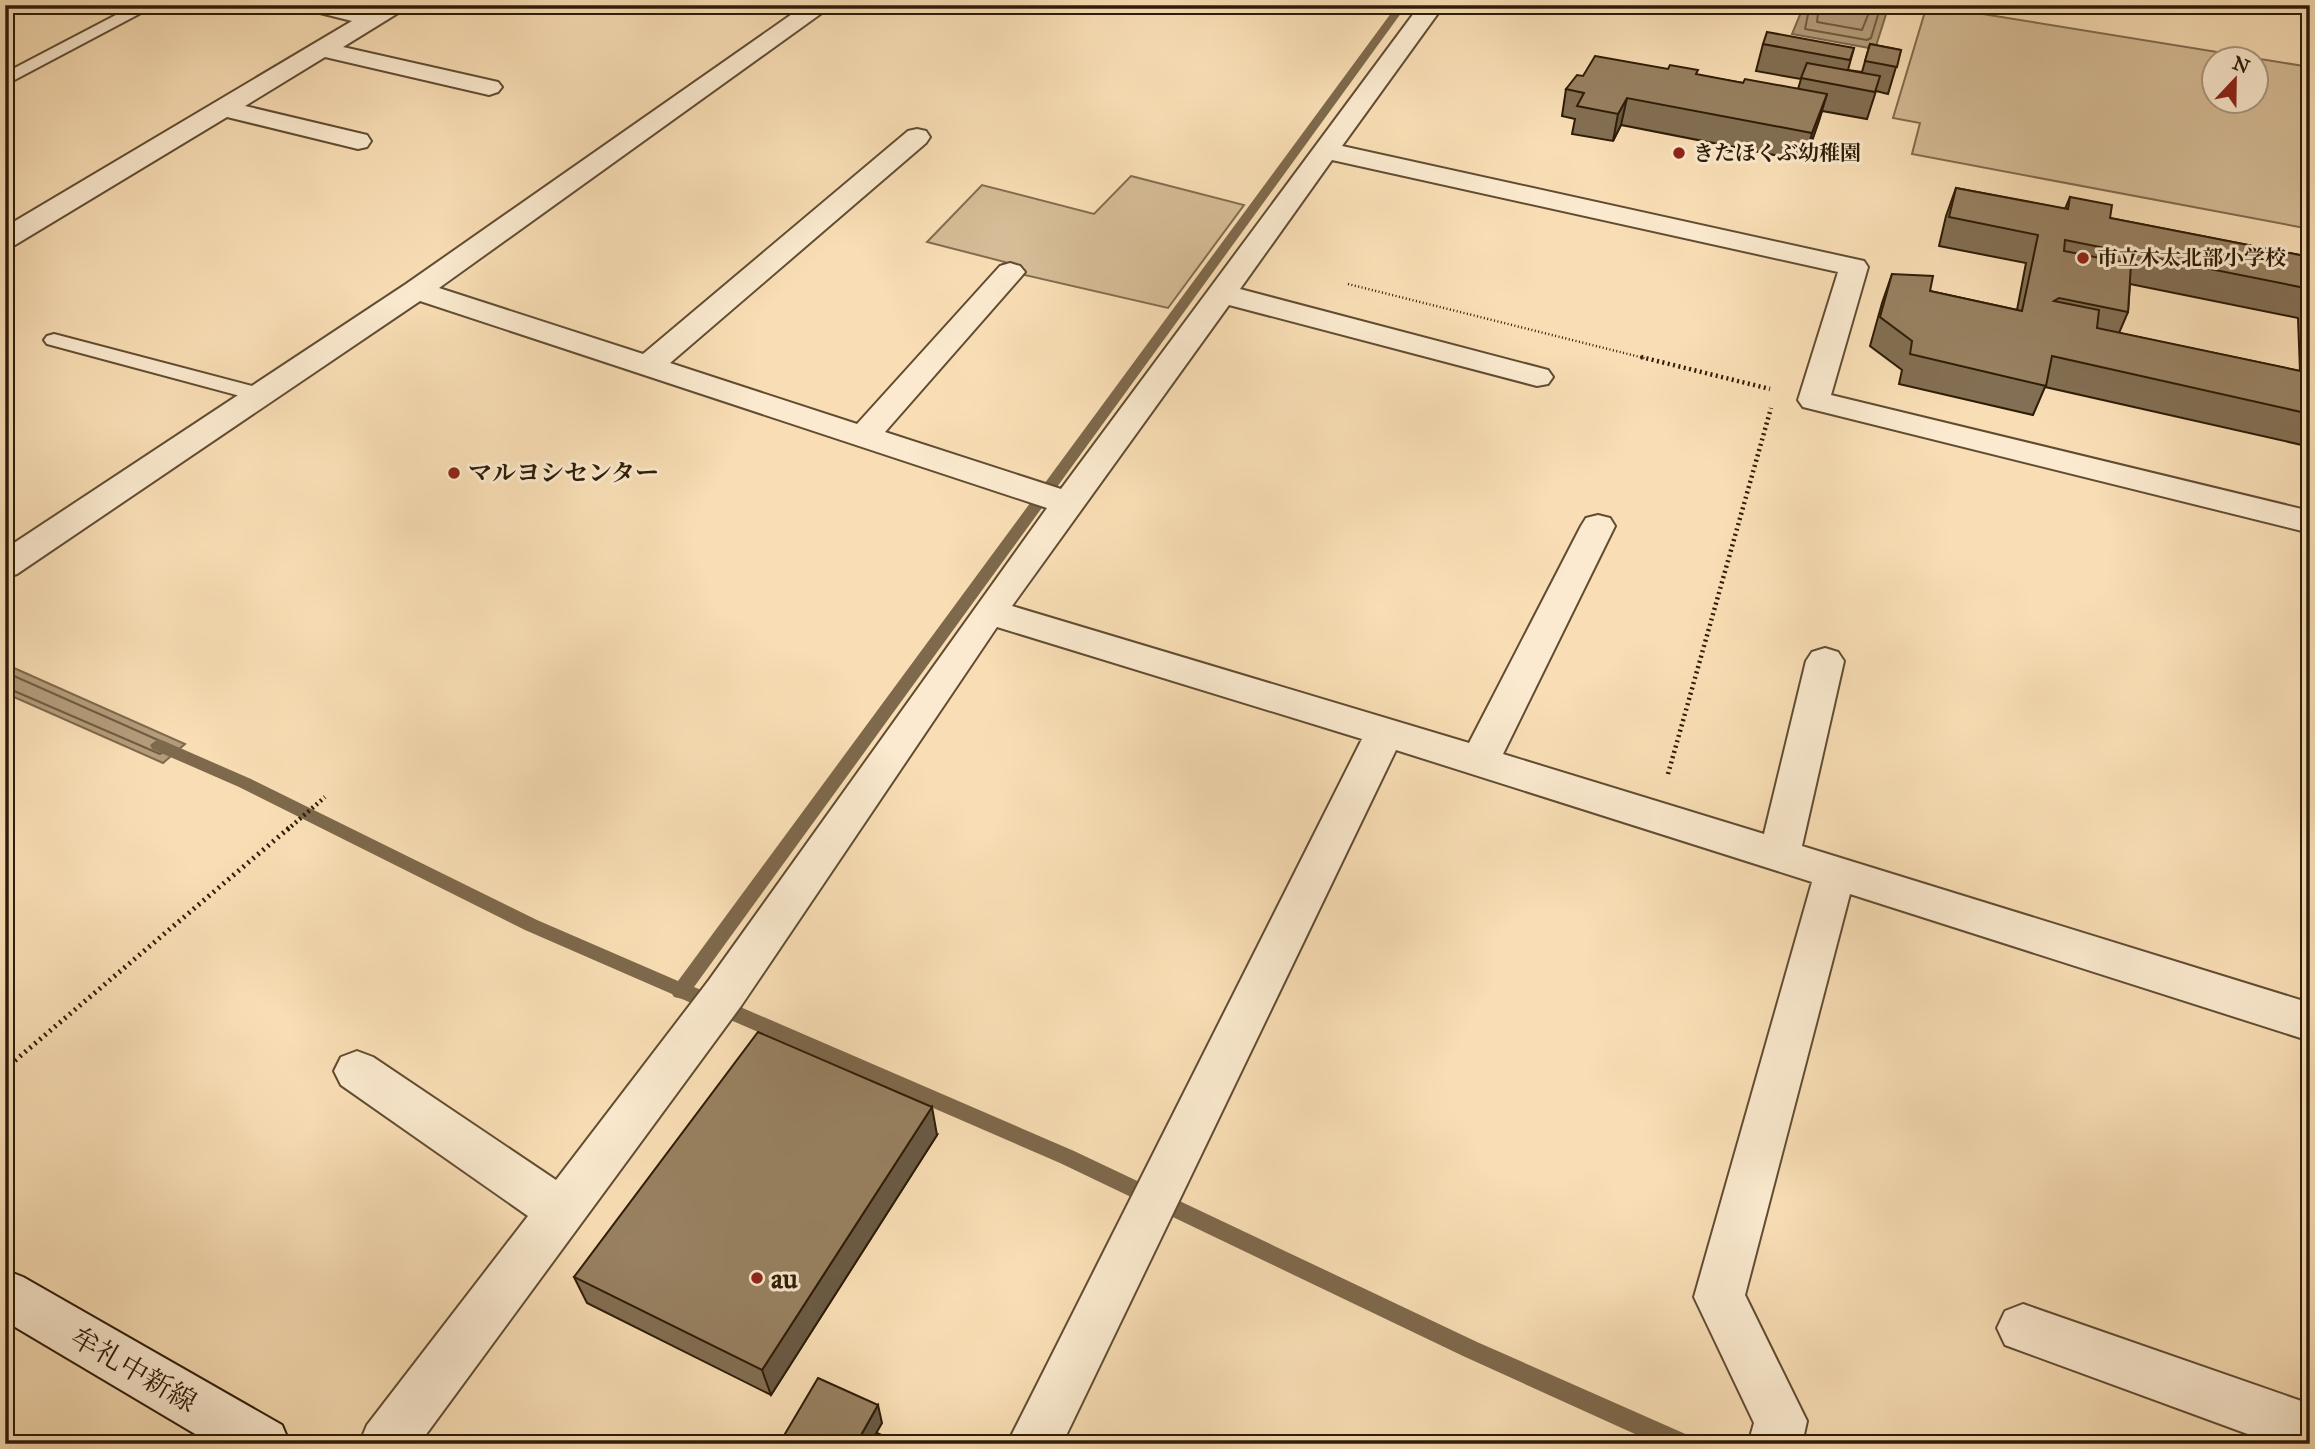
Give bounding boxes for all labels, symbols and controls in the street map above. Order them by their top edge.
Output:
north arrow [2200,46,2270,116]
text: N [2229,51,2253,78]
place label: きたほくぶ幼稚園 [1693,140,1861,166]
marker: きたほくぶ幼稚園 [1671,145,1687,161]
place label: 市立木太北部小学校 [2097,245,2286,271]
marker: 市立木太北部小学校 [2075,250,2091,266]
place label: マルヨシセンター [468,458,659,488]
marker: マルヨシセンター [446,465,462,481]
place label: au [771,1261,798,1296]
marker: au [749,1270,765,1286]
street label: 牟礼中新線 [64,1319,203,1420]

